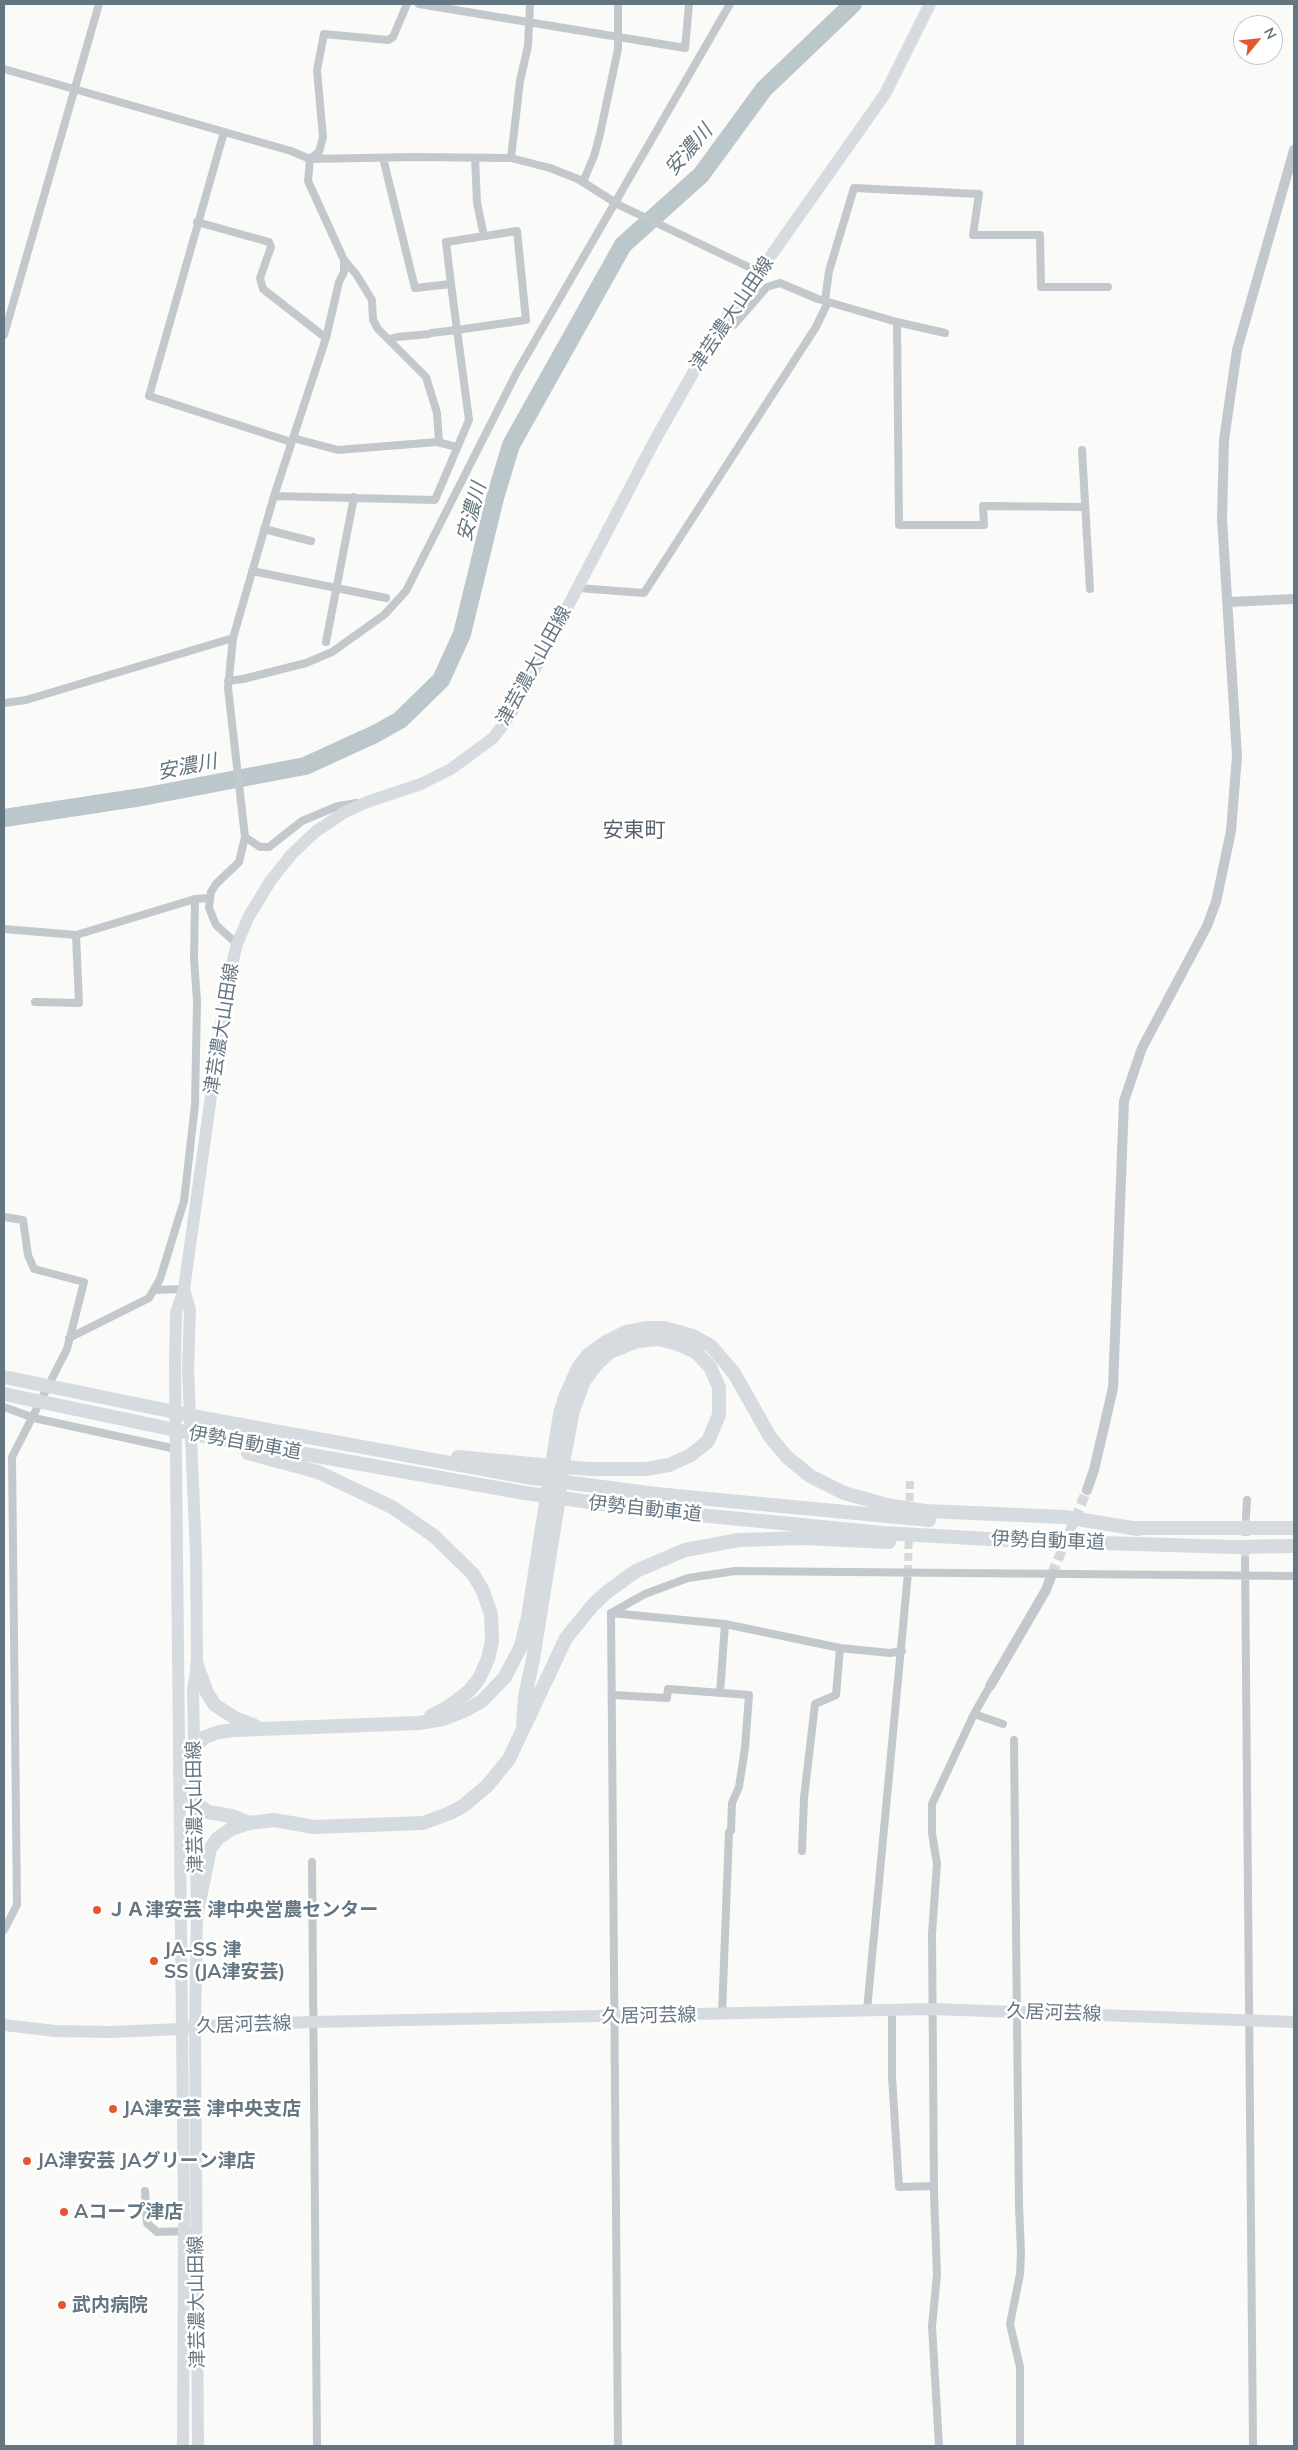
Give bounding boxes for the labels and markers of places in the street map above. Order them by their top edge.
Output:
place label: ＪＡ津安芸 津中央営農センター [107,1899,378,1921]
marker: ＪＡ津安芸 津中央営農センター [91,1904,103,1916]
place label: JA-SS 津 SS (JA津安芸) [164,1939,285,1983]
marker: JA-SS 津 SS (JA津安芸) [148,1955,160,1967]
place label: JA津安芸 津中央支店 [123,2098,301,2120]
marker: JA津安芸 津中央支店 [107,2103,119,2115]
place label: JA津安芸 JAグリーン津店 [37,2150,255,2172]
marker: JA津安芸 JAグリーン津店 [21,2155,33,2167]
place label: Aコープ津店 [74,2201,183,2223]
marker: Aコープ津店 [58,2206,70,2218]
place label: 武内病院 [72,2294,148,2316]
marker: 武内病院 [56,2299,68,2311]

